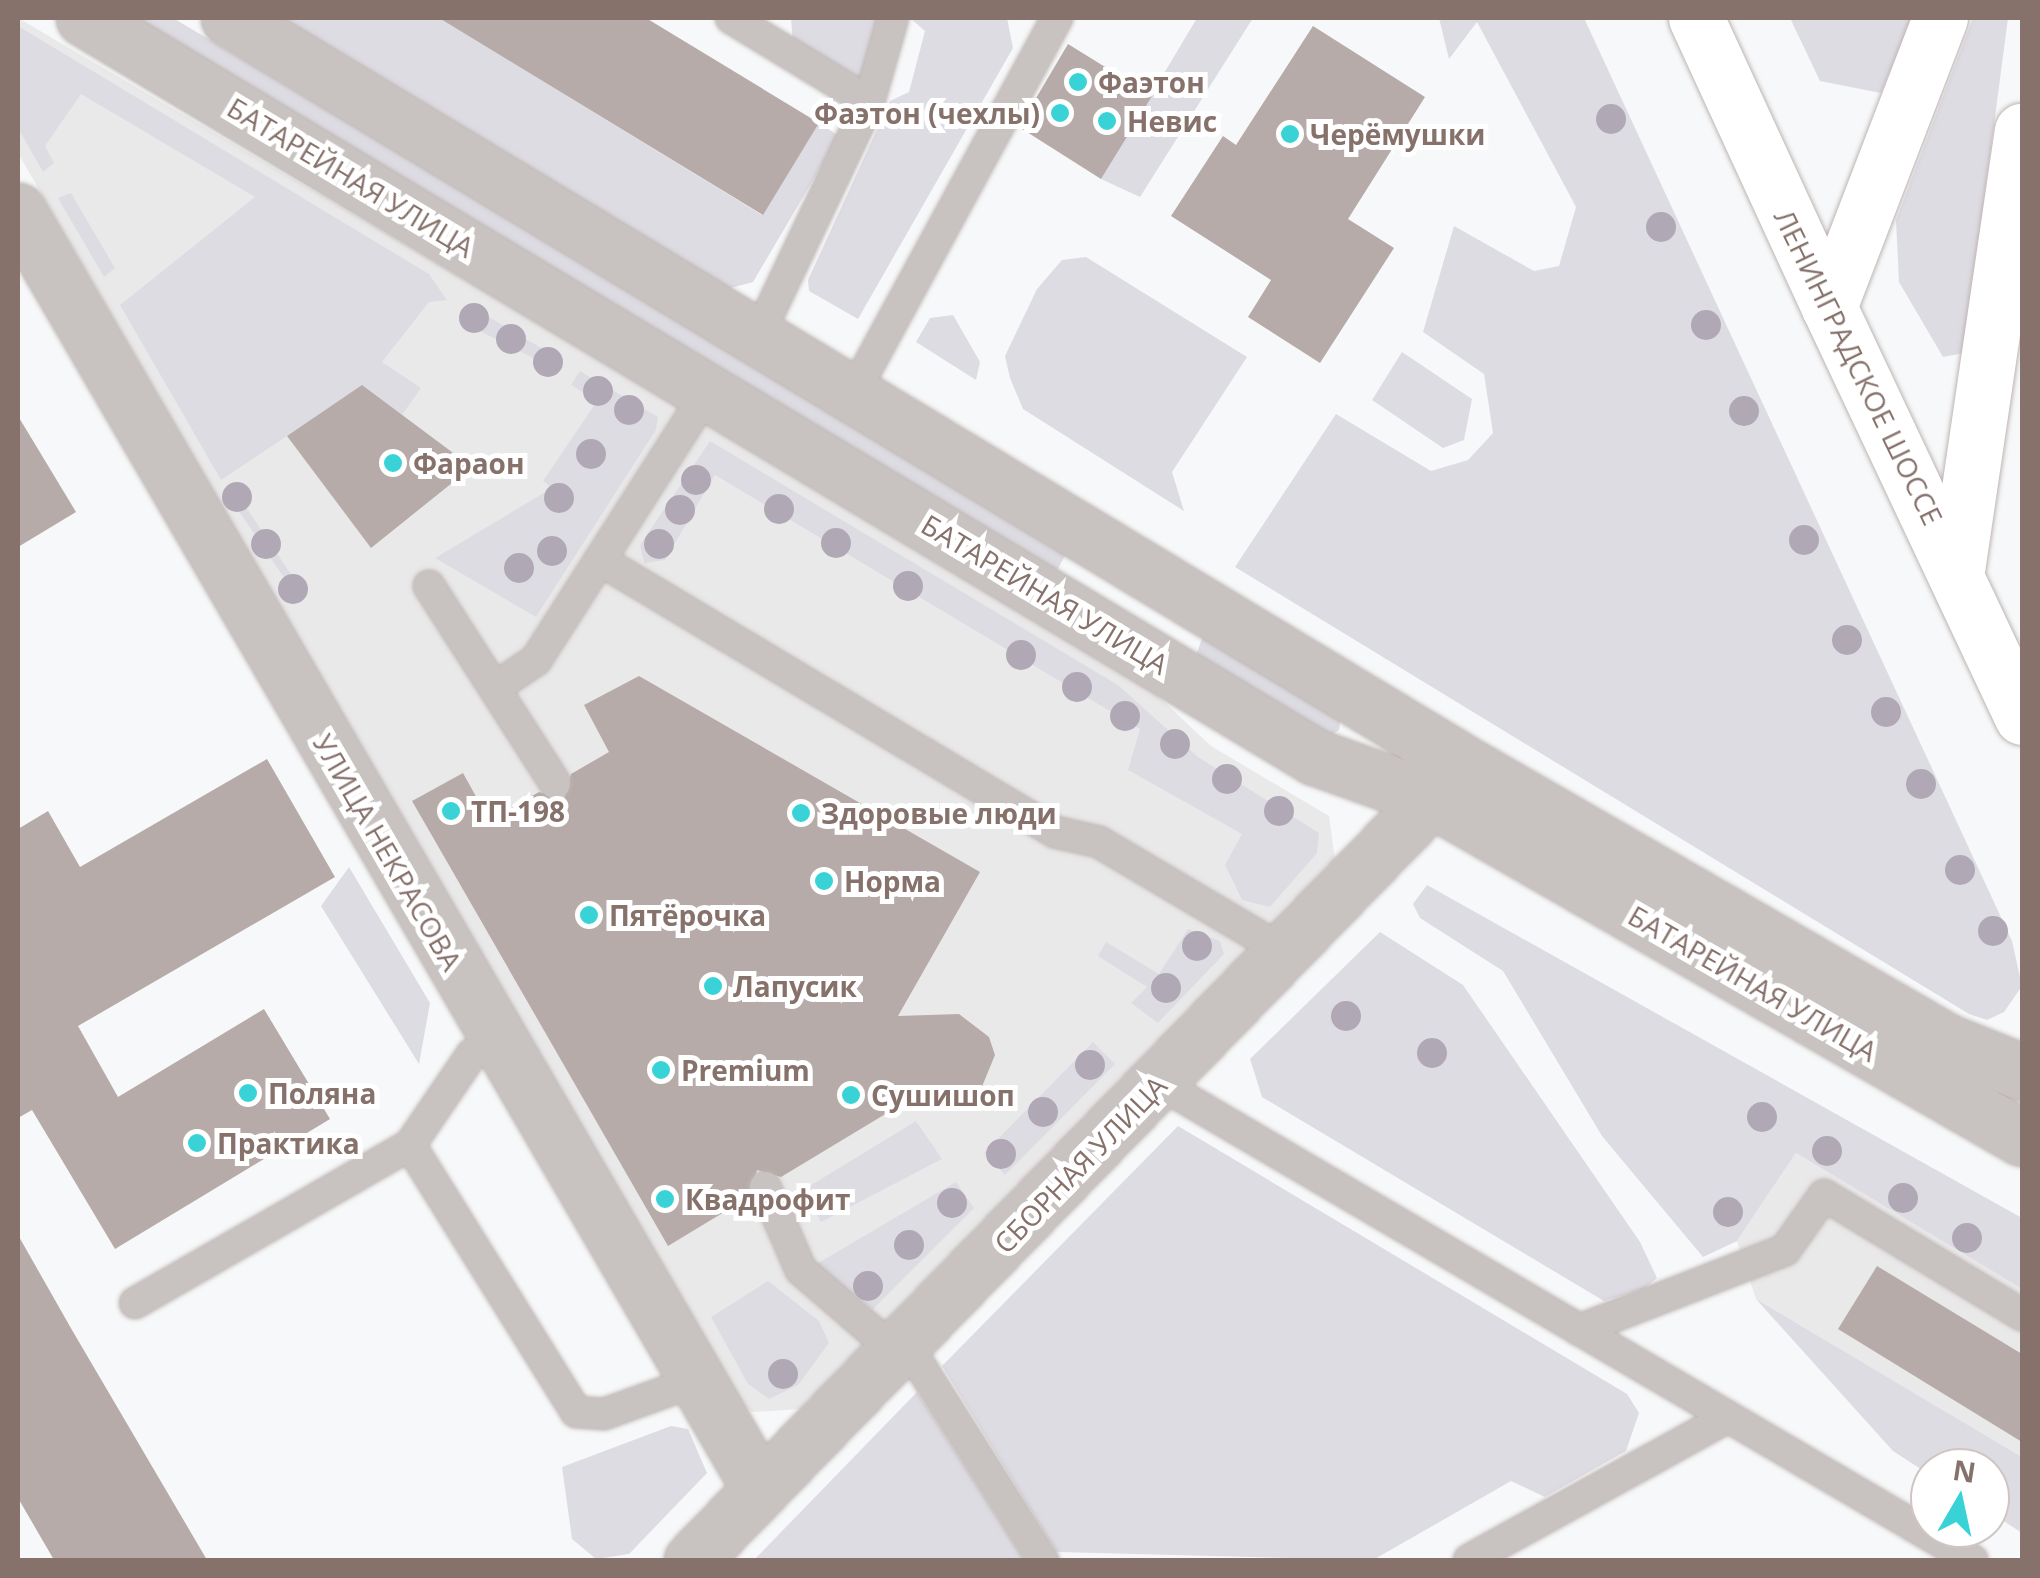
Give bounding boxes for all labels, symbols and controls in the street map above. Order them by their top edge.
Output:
place label: Фаэтон [1098,65,1205,99]
marker: Фаэтон [1067,71,1089,93]
street label: БАТАРЕЙНАЯ УЛИЦА [222,90,480,264]
place label: Фаэтон (чехлы) [814,96,1040,130]
marker: Фаэтон (чехлы) [1049,102,1071,124]
place label: Невис [1127,104,1217,138]
marker: Невис [1096,110,1118,132]
place label: Черёмушки [1310,117,1485,151]
marker: Черёмушки [1279,123,1301,145]
street label: ЛЕНИНГРАДСКОЕ ШОССЕ [1768,204,1950,530]
place label: Фараон [413,446,524,480]
marker: Фараон [382,452,404,474]
street label: БАТАРЕЙНАЯ УЛИЦА [916,507,1174,681]
street label: УЛИЦА НЕКРАСОВА [307,728,469,976]
place label: ТП-198 [471,794,565,828]
place label: Здоровые люди [821,796,1057,830]
marker: ТП-198 [440,800,462,822]
marker: Здоровые люди [790,802,812,824]
place label: Норма [844,864,941,898]
marker: Норма [813,870,835,892]
place label: Пятёрочка [609,898,766,932]
street label: БАТАРЕЙНАЯ УЛИЦА [1623,898,1883,1068]
marker: Пятёрочка [578,904,600,926]
place label: Лапусик [733,969,857,1003]
marker: Лапусик [702,975,724,997]
place label: Premium [681,1053,810,1087]
marker: Premium [650,1059,672,1081]
street label: СБОРНАЯ УЛИЦА [987,1068,1173,1260]
place label: Поляна [268,1076,376,1110]
place label: Сушишоп [871,1078,1015,1112]
marker: Поляна [237,1082,259,1104]
marker: Сушишоп [840,1084,862,1106]
place label: Практика [217,1126,360,1160]
marker: Практика [186,1132,208,1154]
place label: Квадрофит [685,1182,850,1216]
marker: Квадрофит [654,1188,676,1210]
north arrow [1910,1448,2010,1548]
text: N [1950,1450,1979,1491]

